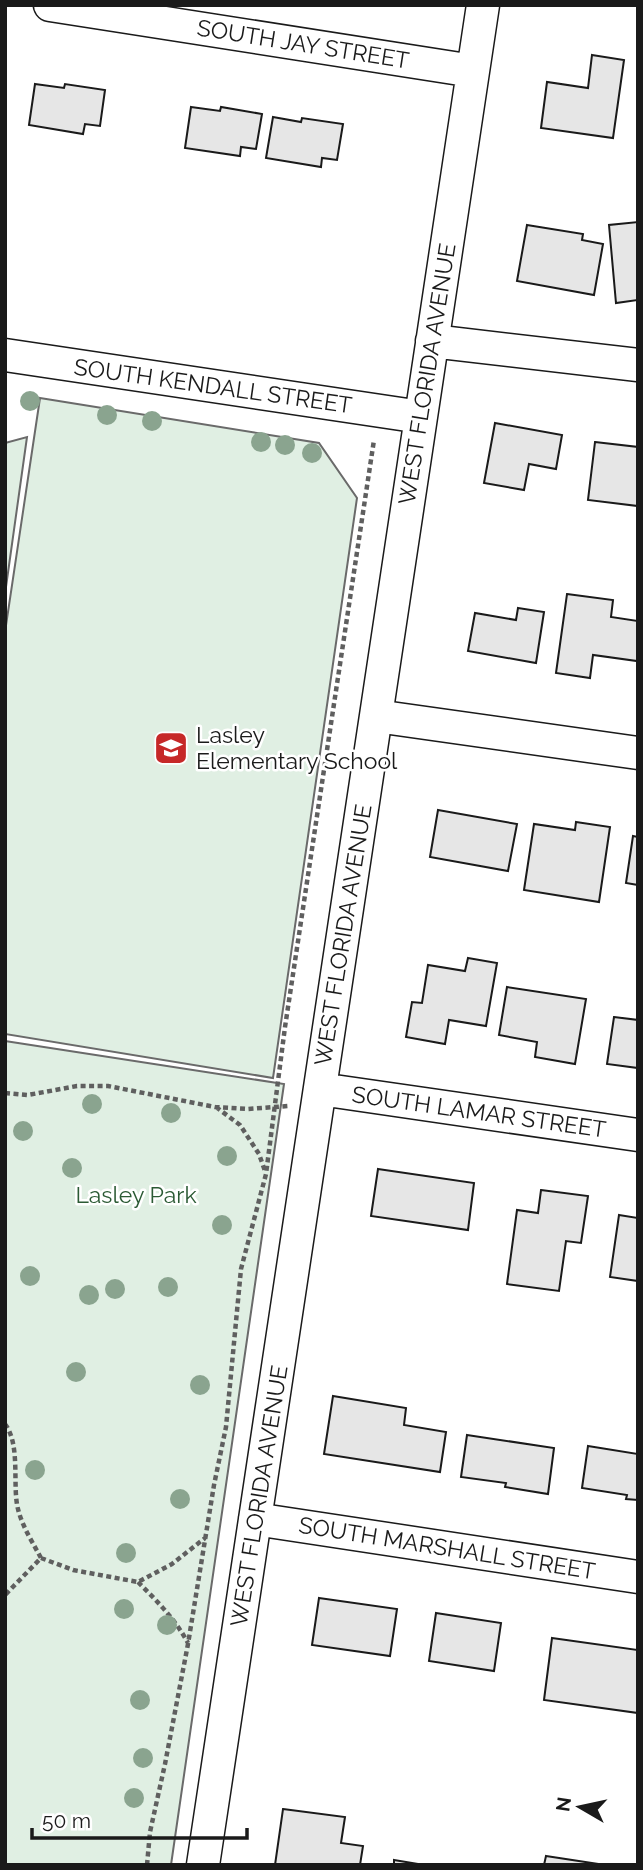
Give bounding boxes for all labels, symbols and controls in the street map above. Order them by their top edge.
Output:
street label: SOUTH JAY STREET [195,13,411,74]
street label: WEST FLORIDA AVENUE [393,241,461,507]
street label: SOUTH KENDALL STREET [72,353,354,418]
place label: Lasley Elementary School [196,721,398,774]
school or university icon: Lasley Elementary School [152,729,190,767]
street label: WEST FLORIDA AVENUE [309,802,377,1068]
street label: SOUTH LAMAR STREET [350,1080,608,1143]
park label: Lasley Park [75,1181,197,1208]
street label: WEST FLORIDA AVENUE [225,1363,293,1629]
street label: SOUTH MARSHALL STREET [297,1511,597,1584]
north arrow [545,1772,615,1842]
text: N [551,1795,575,1813]
scale bar [32,1797,247,1841]
text: 50 m [42,1808,91,1833]

